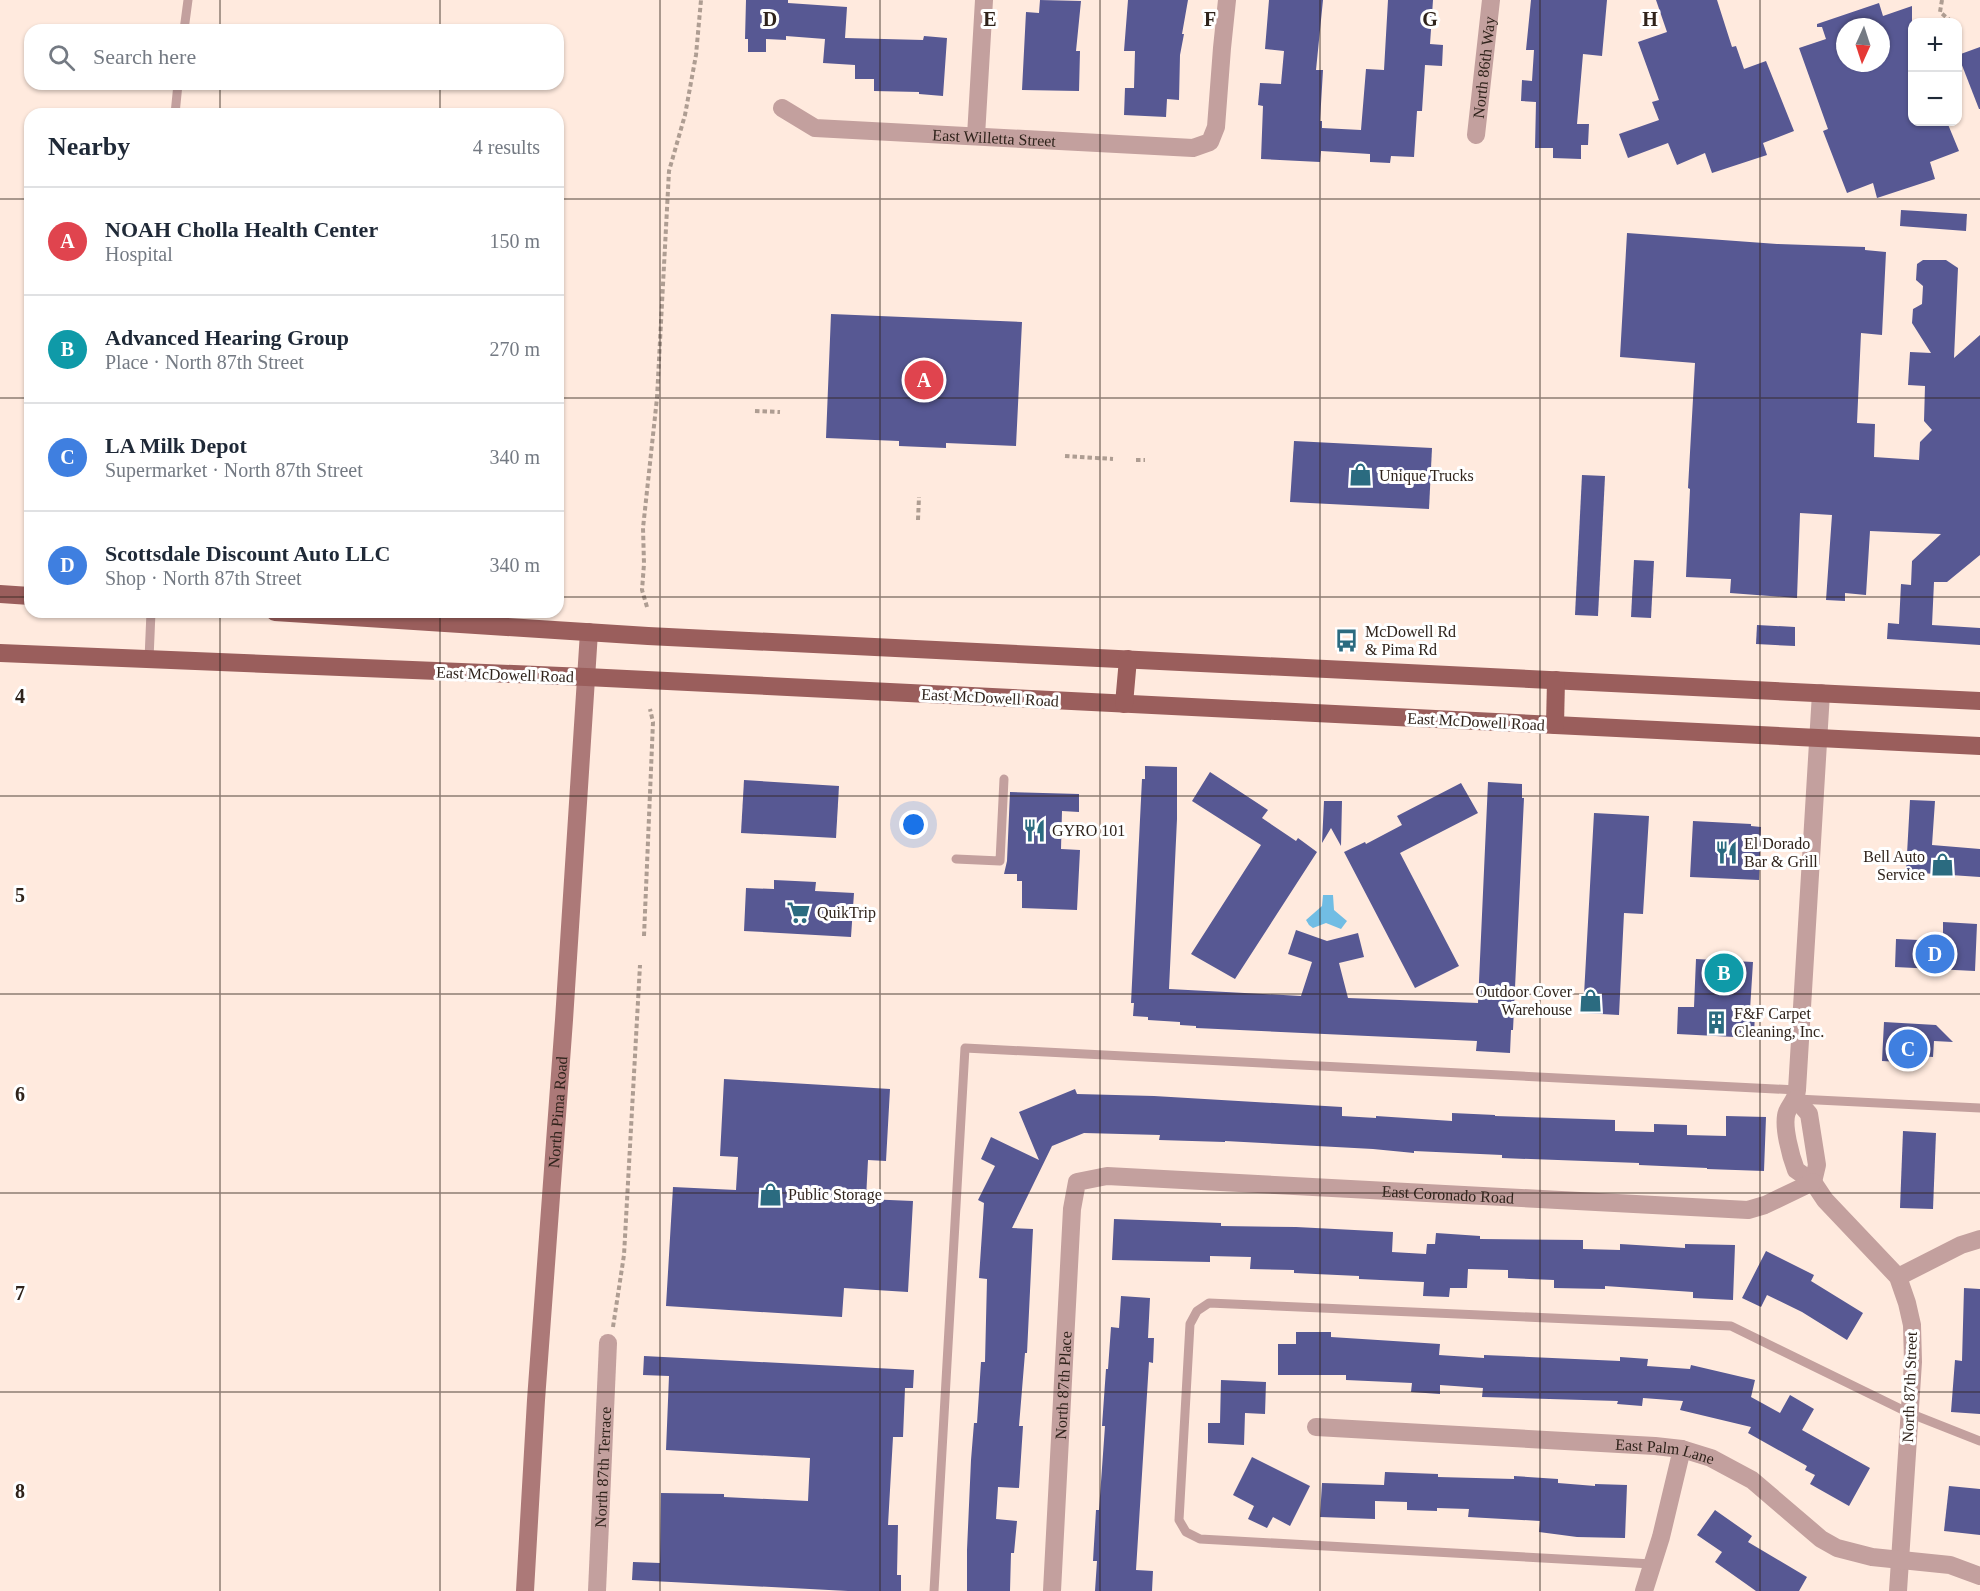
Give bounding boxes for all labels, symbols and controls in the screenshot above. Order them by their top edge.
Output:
text: D [763,8,777,30]
text: E [983,8,997,30]
text: F [1204,8,1216,30]
text: G [1422,8,1438,30]
text: H [1642,8,1658,30]
street label: North 86th Way [1470,16,1499,119]
north arrow [1836,18,1890,72]
map controls [1908,18,1962,126]
button: + [1908,18,1962,72]
search box [24,24,564,90]
icon: search [45,41,78,74]
text: Search here [93,44,196,69]
button: − [1908,72,1962,126]
street label: East Willetta Street [932,126,1057,150]
text: Nearby [48,132,130,161]
text: 4 results [473,136,540,158]
text: NOAH Cholla Health Center [105,217,378,242]
text: A [60,230,75,252]
text: 150 m [489,230,540,252]
text: Hospital [105,243,173,265]
text: Advanced Hearing Group [105,325,349,350]
text: B [61,338,74,360]
text: 270 m [489,338,540,360]
text: Place · North 87th Street [105,351,304,373]
pin: A [904,358,944,403]
text: LA Milk Depot [105,433,247,458]
text: C [60,446,75,468]
text: 340 m [489,446,540,468]
text: Supermarket · North 87th Street [105,459,363,481]
shop icon: Unique Trucks [1348,462,1374,488]
place label: Unique Trucks [1379,467,1474,485]
text: Scottsdale Discount Auto LLC [105,541,390,566]
text: D [60,554,75,576]
text: 340 m [489,554,540,576]
text: Shop · North 87th Street [105,567,302,589]
place label: McDowell Rd & Pima Rd [1365,623,1456,658]
bus stop icon: McDowell Rd & Pima Rd [1334,627,1360,653]
street label: East McDowell Road [436,664,574,685]
text: 4 [15,685,25,707]
street label: East McDowell Road [921,685,1059,710]
street label: East McDowell Road [1407,709,1545,734]
your location [899,810,928,839]
restaurant icon: GYRO 101 [1021,817,1047,843]
place label: GYRO 101 [1052,822,1125,839]
place label: El Dorado Bar & Grill [1744,835,1818,870]
restaurant icon: El Dorado Bar & Grill [1713,839,1739,865]
place label: Bell Auto Service [1863,848,1925,883]
shop icon: Bell Auto Service [1930,852,1956,878]
text: 5 [15,884,25,906]
supermarket icon: QuikTrip [786,899,812,925]
place label: QuikTrip [817,904,876,922]
pin: D [1916,932,1954,976]
pin: B [1704,950,1744,996]
place label: Outdoor Cover Warehouse [1476,983,1573,1018]
shop icon: Outdoor Cover Warehouse [1577,987,1603,1013]
place label: F&F Carpet Cleaning, Inc. [1734,1005,1824,1041]
building icon: F&F Carpet Cleaning, Inc. [1703,1009,1729,1035]
pin: C [1888,1026,1928,1072]
street label: North Pima Road [545,1056,570,1169]
text: 6 [15,1083,25,1105]
shop icon: Public Storage [757,1181,783,1207]
street label: East Coronado Road [1381,1183,1515,1207]
place label: Public Storage [788,1186,882,1204]
text: 7 [15,1282,25,1304]
street label: North 87th Place [1052,1331,1075,1440]
street label: North 87th Street [1899,1331,1920,1443]
street label: North 87th Terrace [592,1406,614,1528]
street label: East Palm Lane [1615,1436,1716,1468]
text: 8 [15,1480,25,1502]

